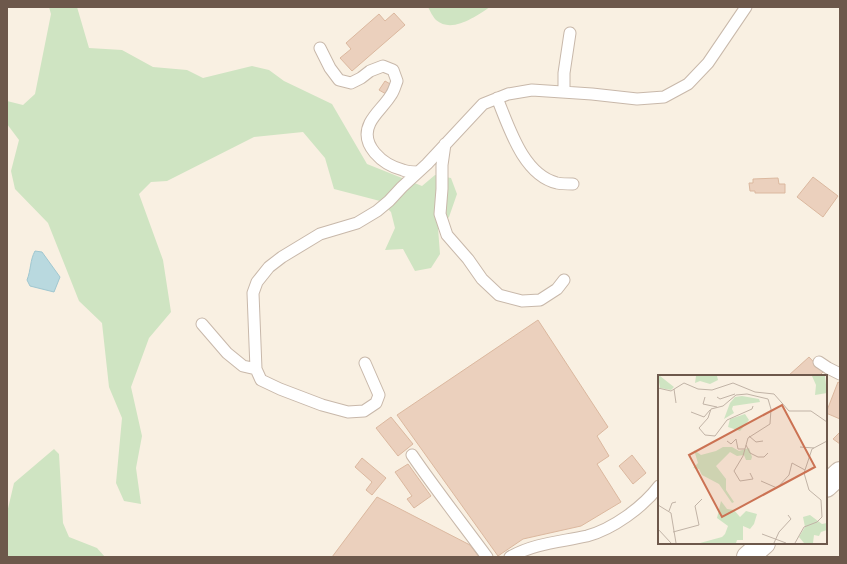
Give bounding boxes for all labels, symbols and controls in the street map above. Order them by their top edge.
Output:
inset map [658,375,827,544]

